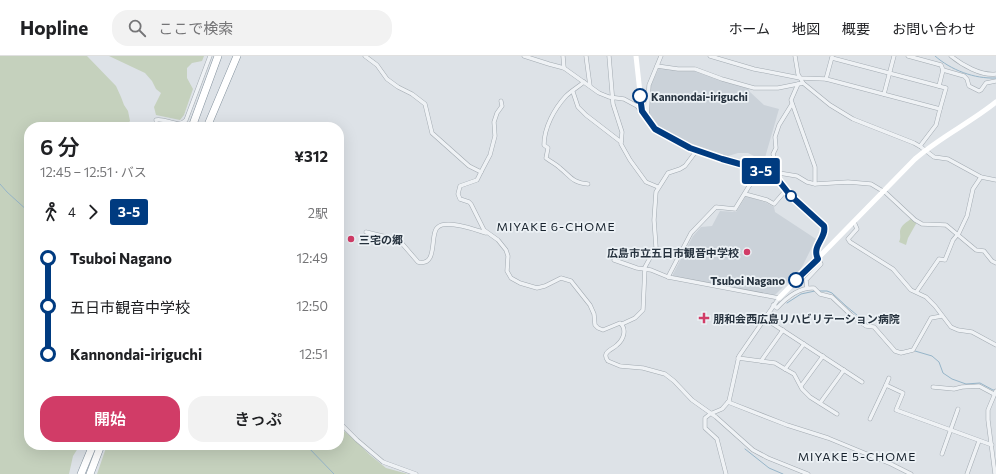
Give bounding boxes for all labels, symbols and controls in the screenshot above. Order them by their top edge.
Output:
search box [112,10,392,46]
text: Hopline [20,16,88,39]
icon: search [126,17,148,39]
text: ここで検索 [158,19,233,37]
text: ホーム [728,20,770,37]
text: 地図 [792,20,820,37]
text: 概要 [842,20,870,37]
text: お問い合わせ [892,20,976,37]
marker: Kannondai-iriguchi [632,88,648,104]
place label: Kannondai-iriguchi [651,90,748,103]
text: 6 分 [40,133,80,160]
text: ¥312 [294,147,328,165]
line badge: 3-5 [738,158,784,184]
text: 3-5 [750,162,772,179]
text: 12:45 – 12:51 · バス [40,164,147,180]
unlabelled marker [785,190,797,202]
icon: walk [40,201,62,223]
icon: forward [82,201,104,223]
text: 3-5 [118,203,140,220]
text: 4 [68,204,76,220]
text: 2駅 [308,205,328,221]
district label: MIYAKE 6-CHOME [496,219,616,233]
place label: 三宅の郷 [359,233,403,246]
marker: 三宅の郷 [346,234,356,244]
place label: 広島市立五日市観音中学校 [607,246,739,259]
marker: 広島市立五日市観音中学校 [742,247,752,257]
text: Tsuboi Nagano [70,249,172,267]
text: 12:49 [296,250,328,266]
marker: Tsuboi Nagano [788,272,804,288]
place label: Tsuboi Nagano [710,274,785,287]
text: 五日市観音中学校 [70,298,190,316]
text: 12:50 [296,298,328,314]
marker: 朋和会西広島リハビリテーション病院 [698,312,710,324]
place label: 朋和会西広島リハビリテーション病院 [713,312,900,325]
text: Kannondai-iriguchi [70,345,202,363]
text: 12:51 [299,346,328,362]
button: 開始 [40,396,180,442]
button: きっぷ [188,396,328,442]
district label: MIYAKE 5-CHOME [798,449,916,463]

